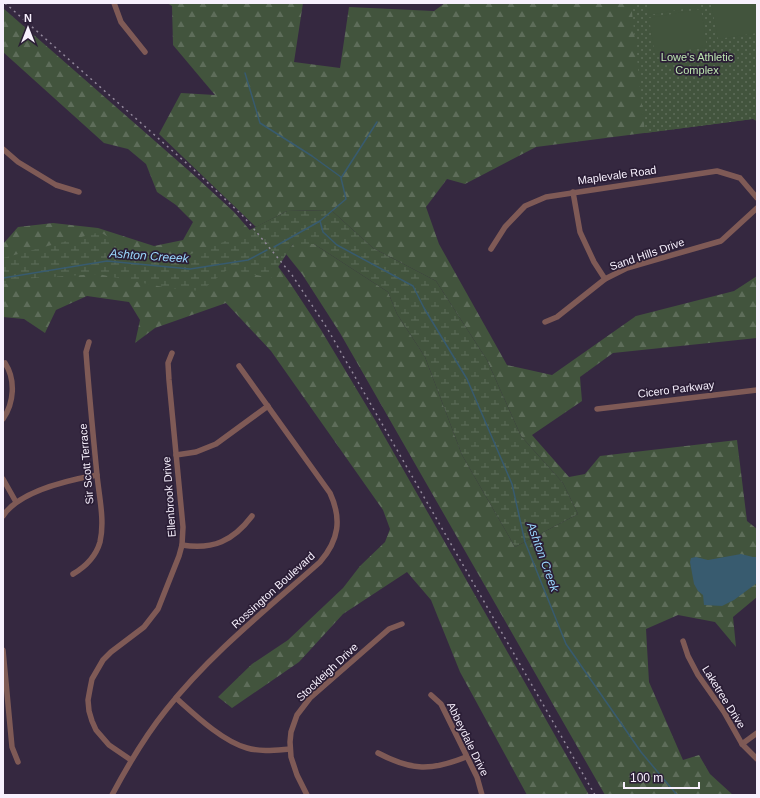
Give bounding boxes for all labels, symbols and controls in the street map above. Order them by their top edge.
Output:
north arrow [8,8,48,48]
text: N [24,12,32,24]
park label: Lowe's Athletic Complex [661,51,734,76]
street label: Maplevale Road [577,164,657,186]
street label: Sand Hills Drive [608,236,686,272]
water label: Ashton Creeek [108,246,190,266]
street label: Cicero Parkway [637,378,715,400]
street label: Sir Scott Terrace [76,423,96,505]
street label: Ellenbrook Drive [160,456,178,538]
water label: Ashton Creek [524,520,562,594]
street label: Rossington Boulevard [229,550,317,630]
street label: Stockleigh Drive [294,641,360,703]
street label: Laketree Drive [700,663,748,731]
street label: Abbeydale Drive [445,700,491,778]
scale bar [624,764,699,790]
text: 100 m [630,771,663,785]

